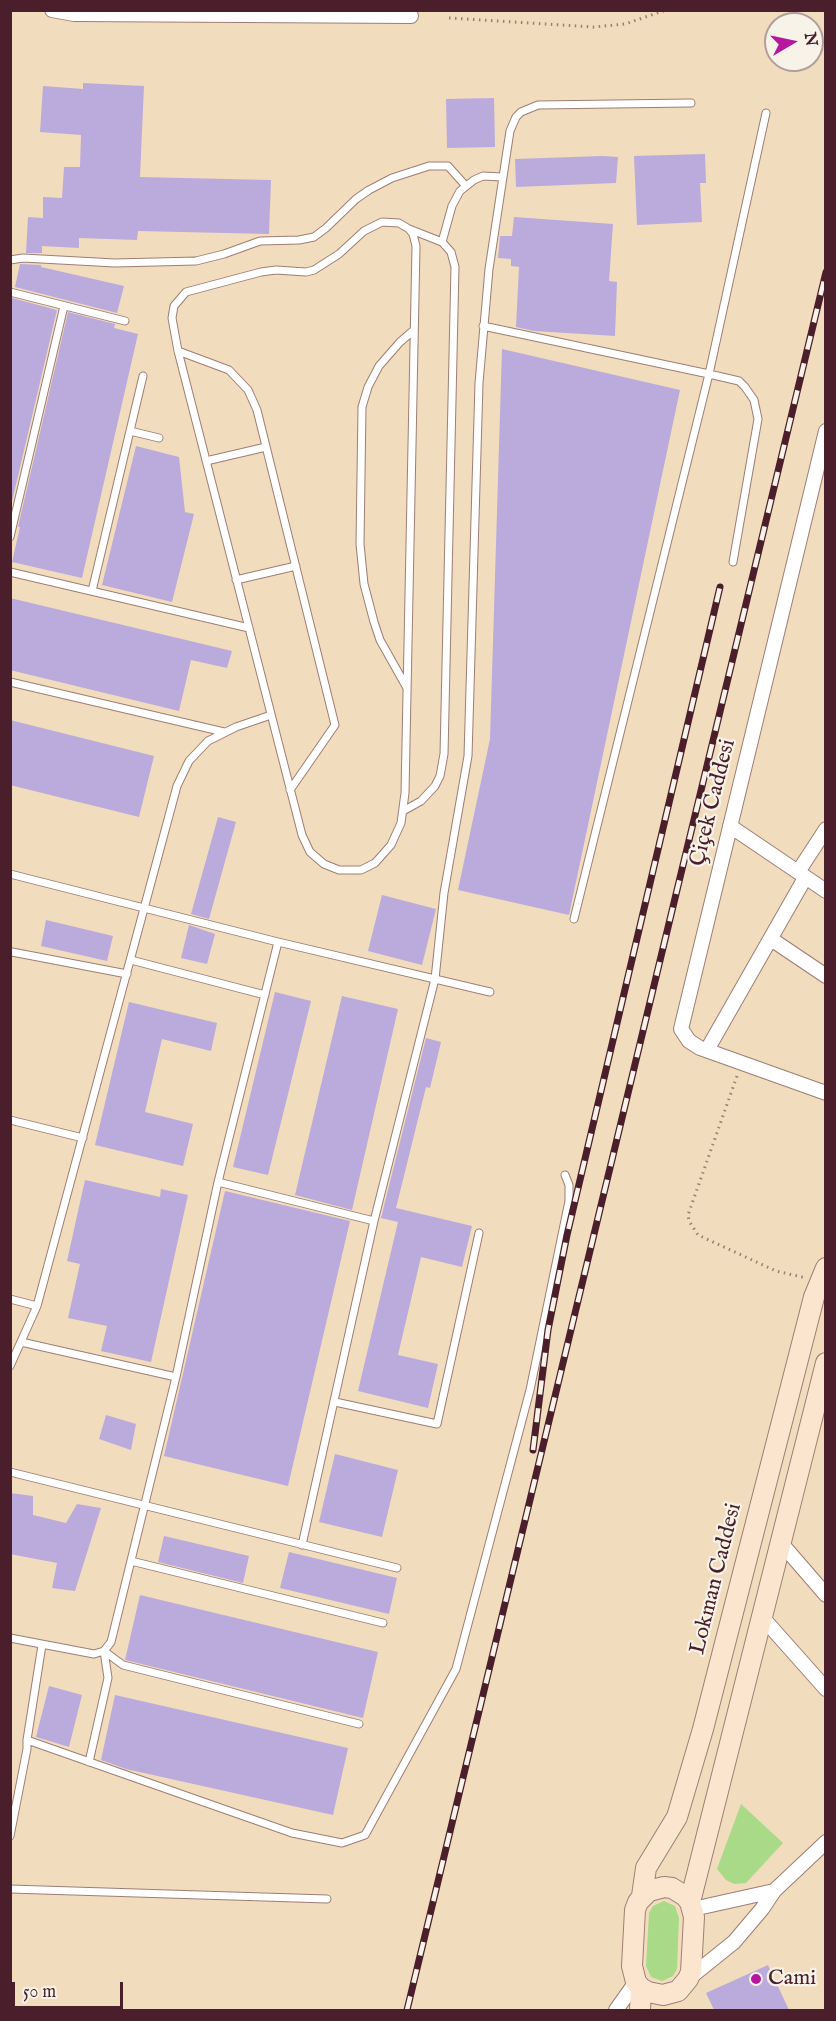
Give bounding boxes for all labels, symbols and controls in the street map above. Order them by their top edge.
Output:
north arrow [764,12,824,72]
text: N [799,31,821,48]
street label: Çiçek Caddesi [685,737,743,869]
street label: Lokman Caddesi [685,1501,749,1657]
place label: Cami [768,1966,816,1992]
scale bar [15,1970,126,2008]
marker: Cami [749,1972,763,1986]
text: 50 m [23,1981,56,2004]

